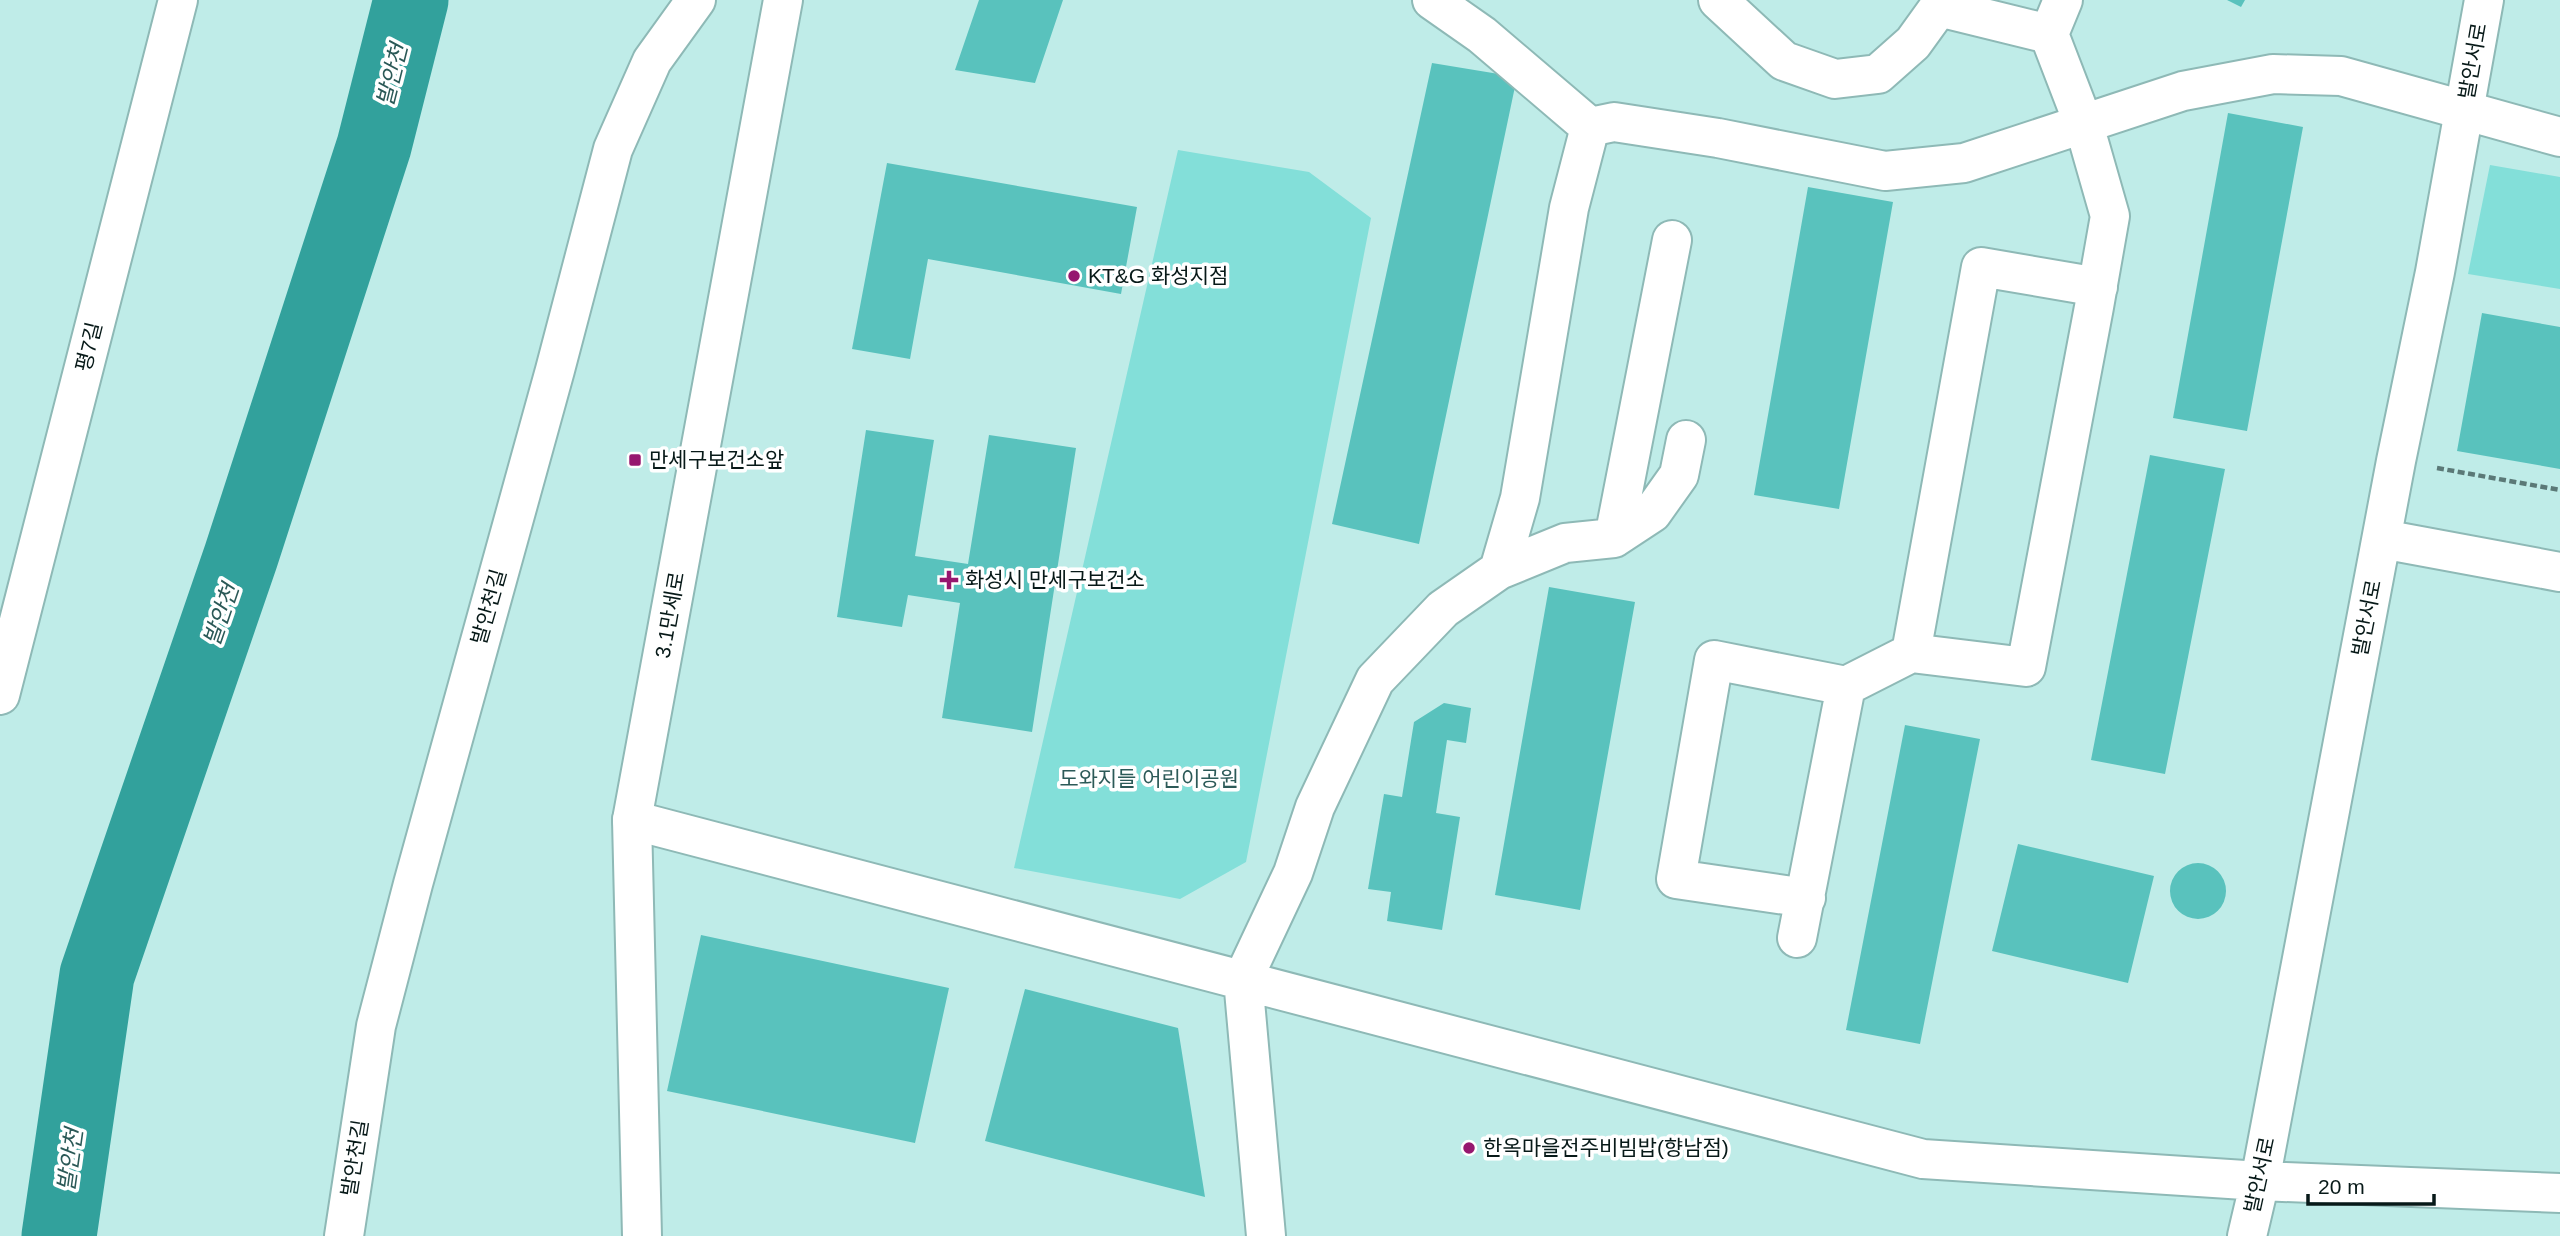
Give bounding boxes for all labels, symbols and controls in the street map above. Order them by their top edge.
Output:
street label: 발안서로 [2454,21,2491,101]
water label: 발안천 [372,38,413,109]
place label: KT&G 화성지점 [1088,264,1228,287]
marker: KT&G 화성지점 [1066,268,1082,284]
street label: 평7길 [71,320,106,374]
place label: 만세구보건소앞 [649,448,784,471]
marker: 만세구보건소앞 [627,452,643,468]
street label: 발안천길 [467,567,510,647]
place label: 화성시 만세구보건소 [965,568,1145,591]
street label: 3.1만세로 [651,570,688,660]
marker: 화성시 만세구보건소 [939,570,959,590]
water label: 발안천 [198,578,245,649]
street label: 발안서로 [2348,578,2385,658]
park label: 도와지들 어린이공원 [1059,767,1239,790]
street label: 발안천길 [337,1118,372,1198]
water label: 발안천 [53,1124,88,1193]
street label: 발안서로 [2240,1135,2279,1215]
place label: 한옥마을전주비빔밥(향남점) [1483,1136,1729,1159]
marker: 한옥마을전주비빔밥(향남점) [1461,1140,1477,1156]
scale bar [2308,1162,2434,1206]
text: 20 m [2318,1175,2365,1198]

